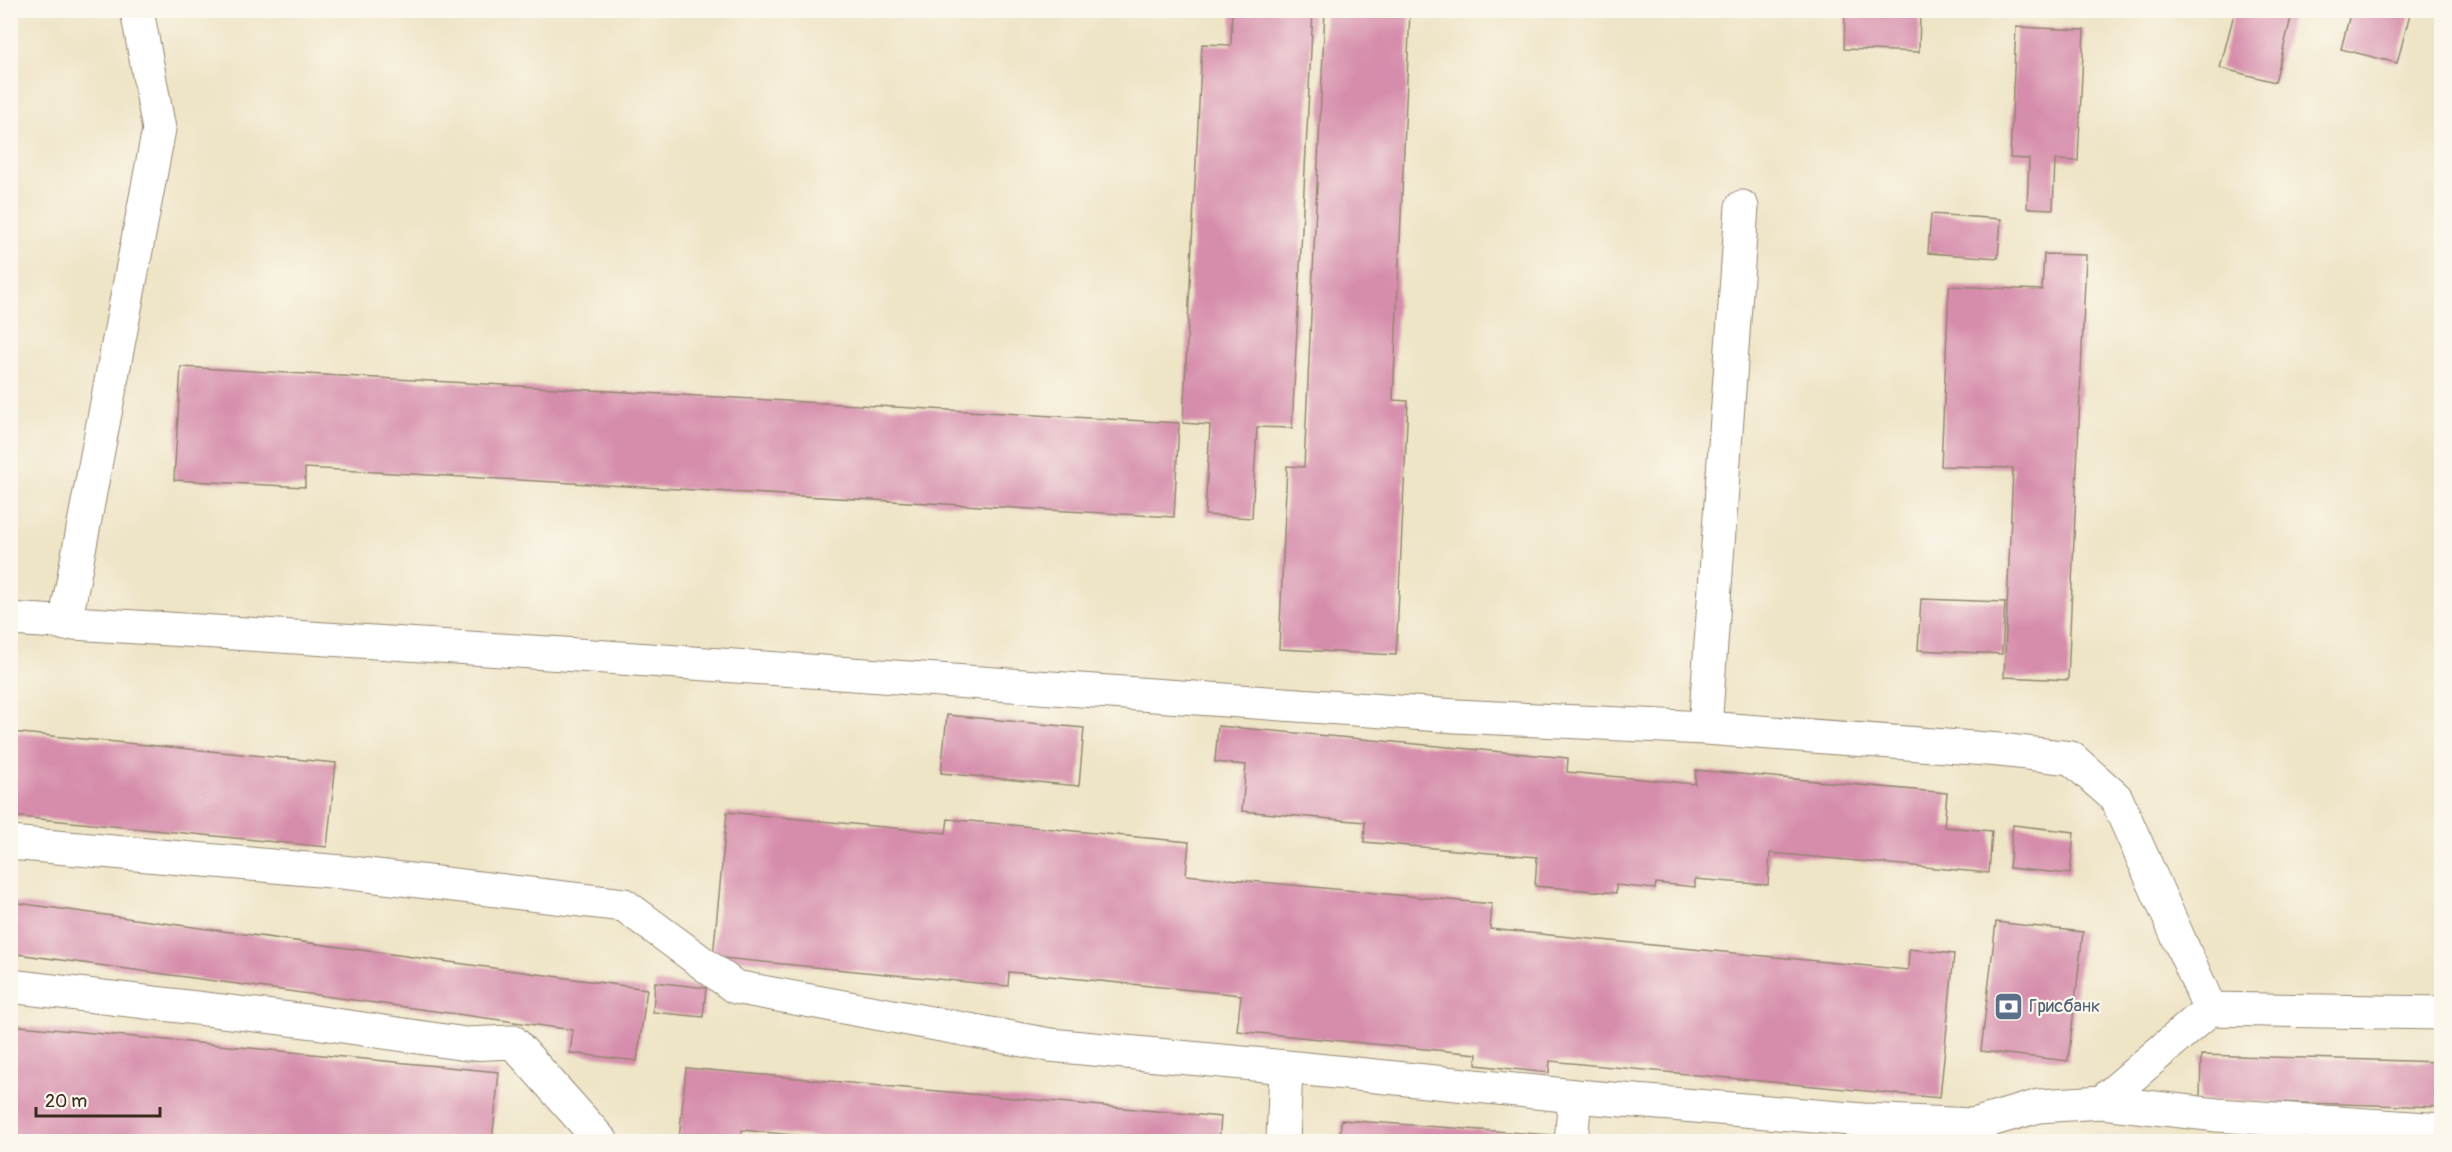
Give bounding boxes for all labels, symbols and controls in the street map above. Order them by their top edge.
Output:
bank icon: Грисбанк [1992,990,2024,1022]
place label: Грисбанк [2029,995,2100,1018]
scale bar [36,1080,160,1118]
text: 20 m [45,1090,87,1113]

